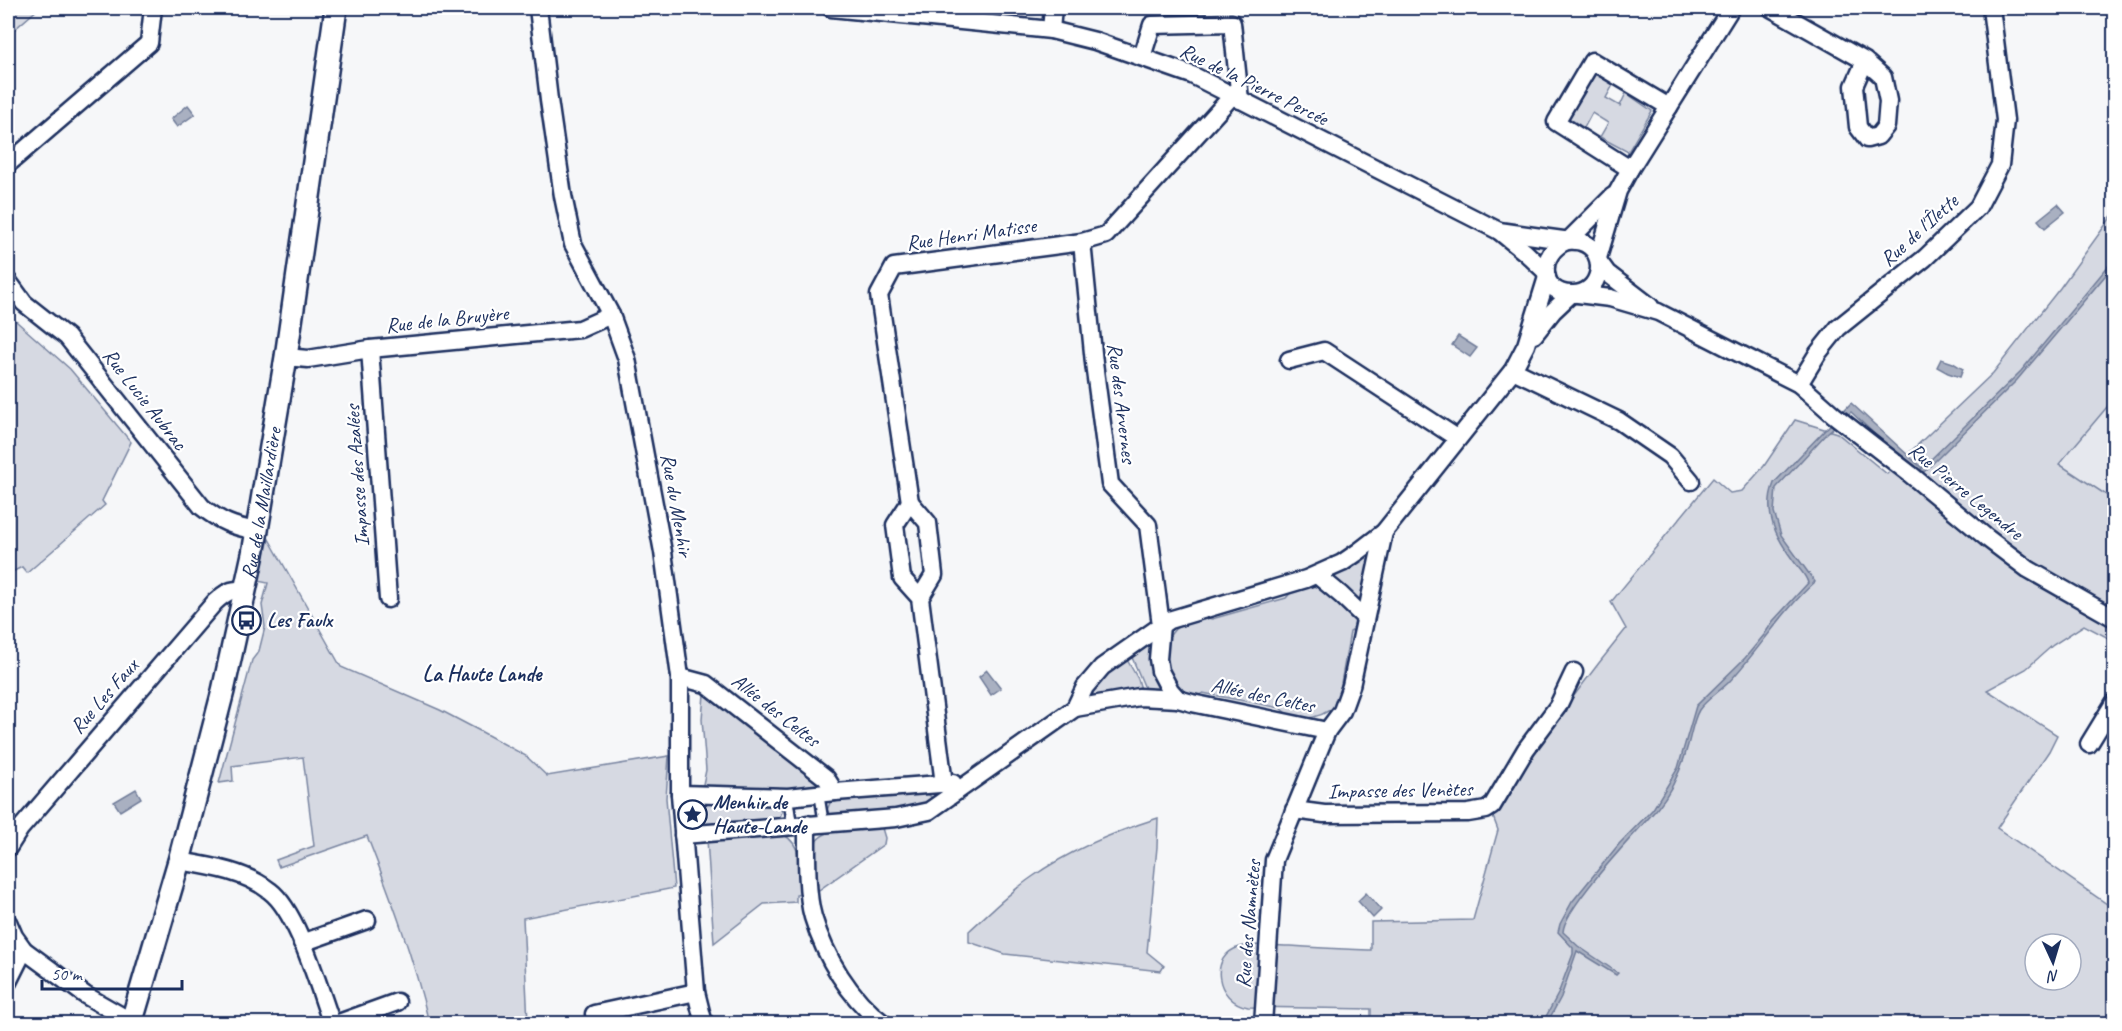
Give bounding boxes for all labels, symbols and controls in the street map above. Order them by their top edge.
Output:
street label: Rue de la Pierre Percée [1176,37,1334,132]
street label: Rue de l'Îlette [1875,187,1964,272]
street label: Rue Henri Matisse [905,212,1040,256]
street label: Rue de la Bruyère [385,299,512,338]
street label: Rue des Arvernes [1102,342,1142,466]
street label: Rue Lucie Aubrac [97,343,194,456]
street label: Impasse des Azalées [339,402,375,548]
street label: Rue de la Maillardière [235,424,287,582]
street label: Rue Pierre Legendre [1903,437,2030,546]
street label: Rue du Menhir [655,452,699,561]
bus stop icon: Les Faulx [230,604,262,636]
place label: Les Faulx [267,607,334,633]
street label: Rue Les Faux [64,652,145,739]
district label: La Haute Lande [423,660,543,688]
street label: Allée des Celtes [727,667,827,754]
street label: Allée des Celtes [1209,671,1319,719]
street label: Impasse des Venètes [1328,776,1474,804]
place label: Menhir de Haute-Lande [713,789,808,839]
place icon: Menhir de Haute-Lande [676,798,708,830]
street label: Rue des Namnètes [1229,857,1267,989]
north arrow [2023,932,2083,992]
scale bar [42,953,182,991]
text: 50 m [51,963,84,985]
text: N [2045,966,2060,987]

